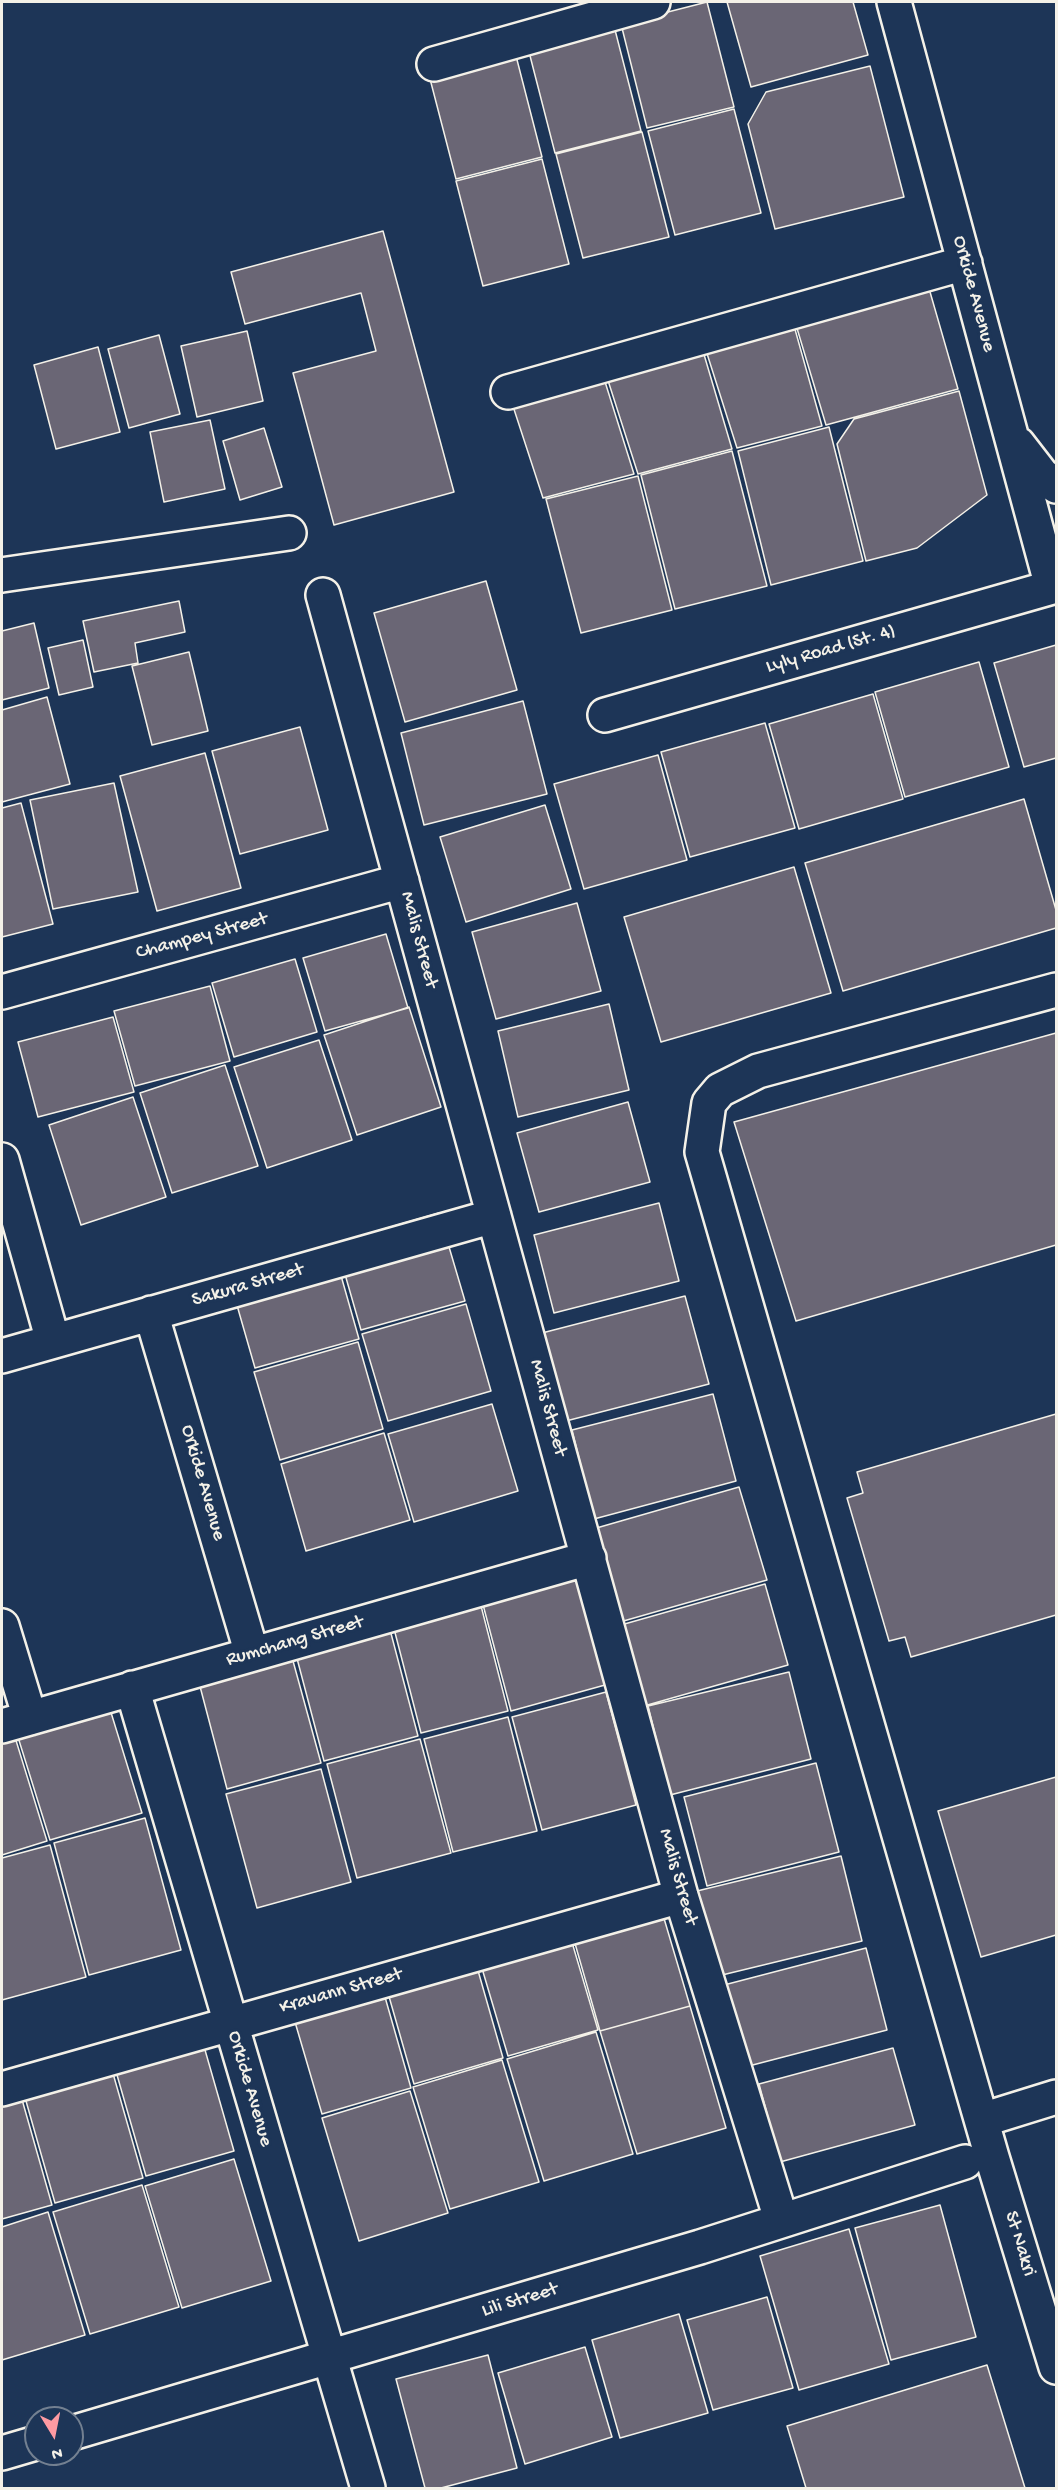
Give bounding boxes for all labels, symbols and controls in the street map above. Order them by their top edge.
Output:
street label: Orkide Avenue [946,233,1000,355]
street label: Lyly Road (St. 4) [763,620,899,680]
street label: Malis Street [394,889,442,991]
street label: Champey Street [134,908,270,966]
street label: Sakura Street [189,1259,307,1313]
street label: Malis Street [523,1357,571,1459]
street label: Orkide Avenue [174,1422,230,1544]
street label: Rumchang Street [224,1611,366,1673]
street label: Malis Street [652,1826,702,1928]
street label: Kravann Street [277,1963,405,2021]
street label: Orkide Avenue [221,2028,277,2150]
street label: St Nakri [998,2209,1040,2279]
street label: Lili Street [479,2278,561,2324]
north arrow [24,2406,84,2466]
text: N [50,2442,64,2463]

